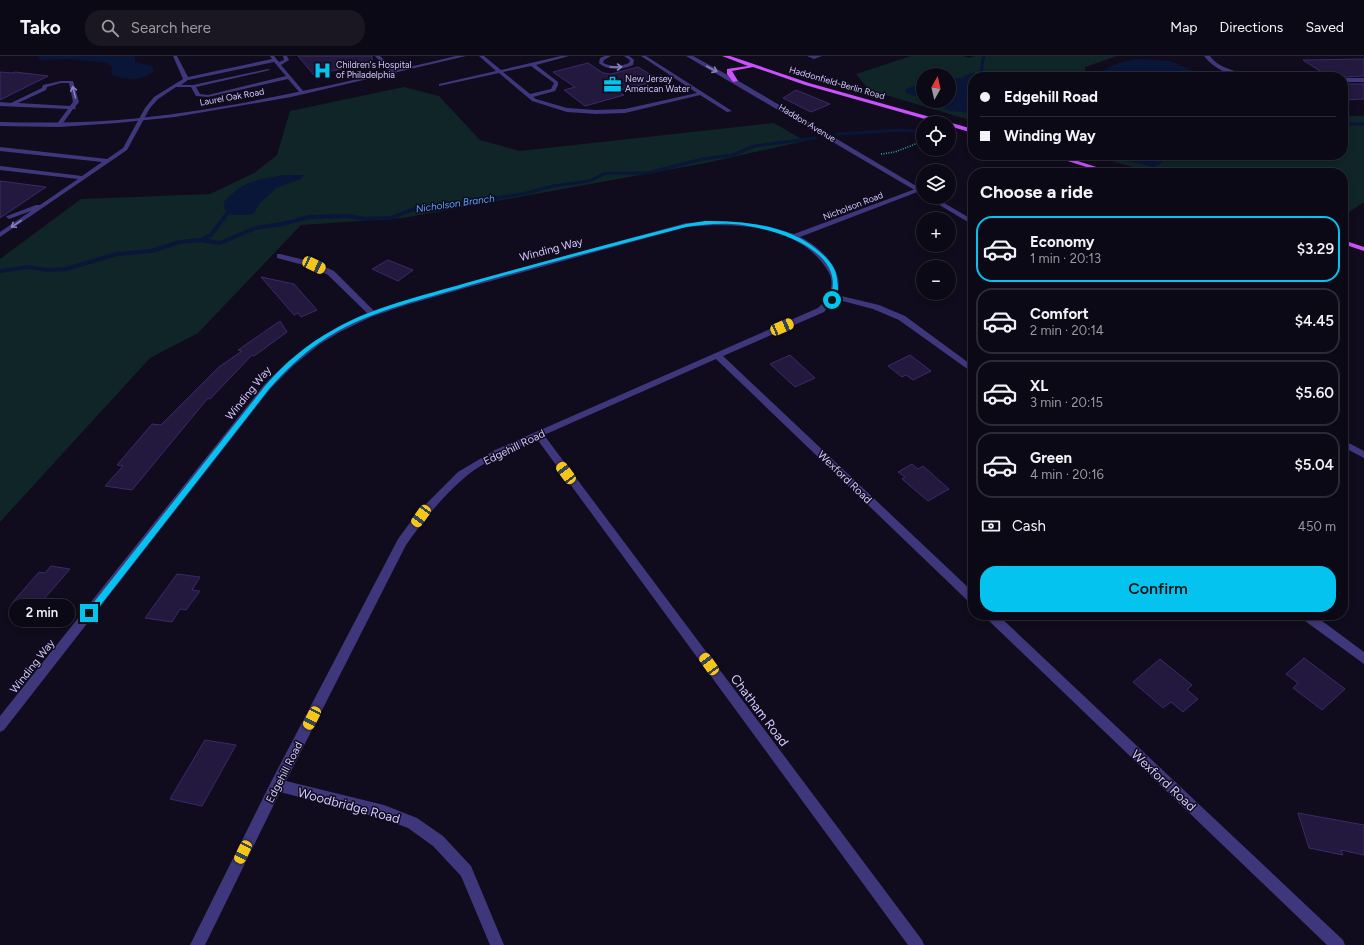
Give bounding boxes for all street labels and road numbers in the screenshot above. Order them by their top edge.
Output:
street label: Haddonfield-Berlin Road [788,64,886,101]
street label: Laurel Oak Road [199,85,265,108]
street label: Haddon Avenue [777,101,838,144]
street label: Nicholson Road [821,189,884,222]
street label: Winding Way [518,235,584,264]
street label: Winding Way [223,364,274,423]
street label: Edgehill Road [481,427,547,468]
street label: Wexford Road [815,448,874,506]
street label: Winding Way [7,637,58,696]
street label: Chatham Road [728,671,792,749]
street label: Edgehill Road [263,739,305,805]
street label: Wexford Road [1128,747,1199,814]
street label: Woodbridge Road [296,785,402,826]

